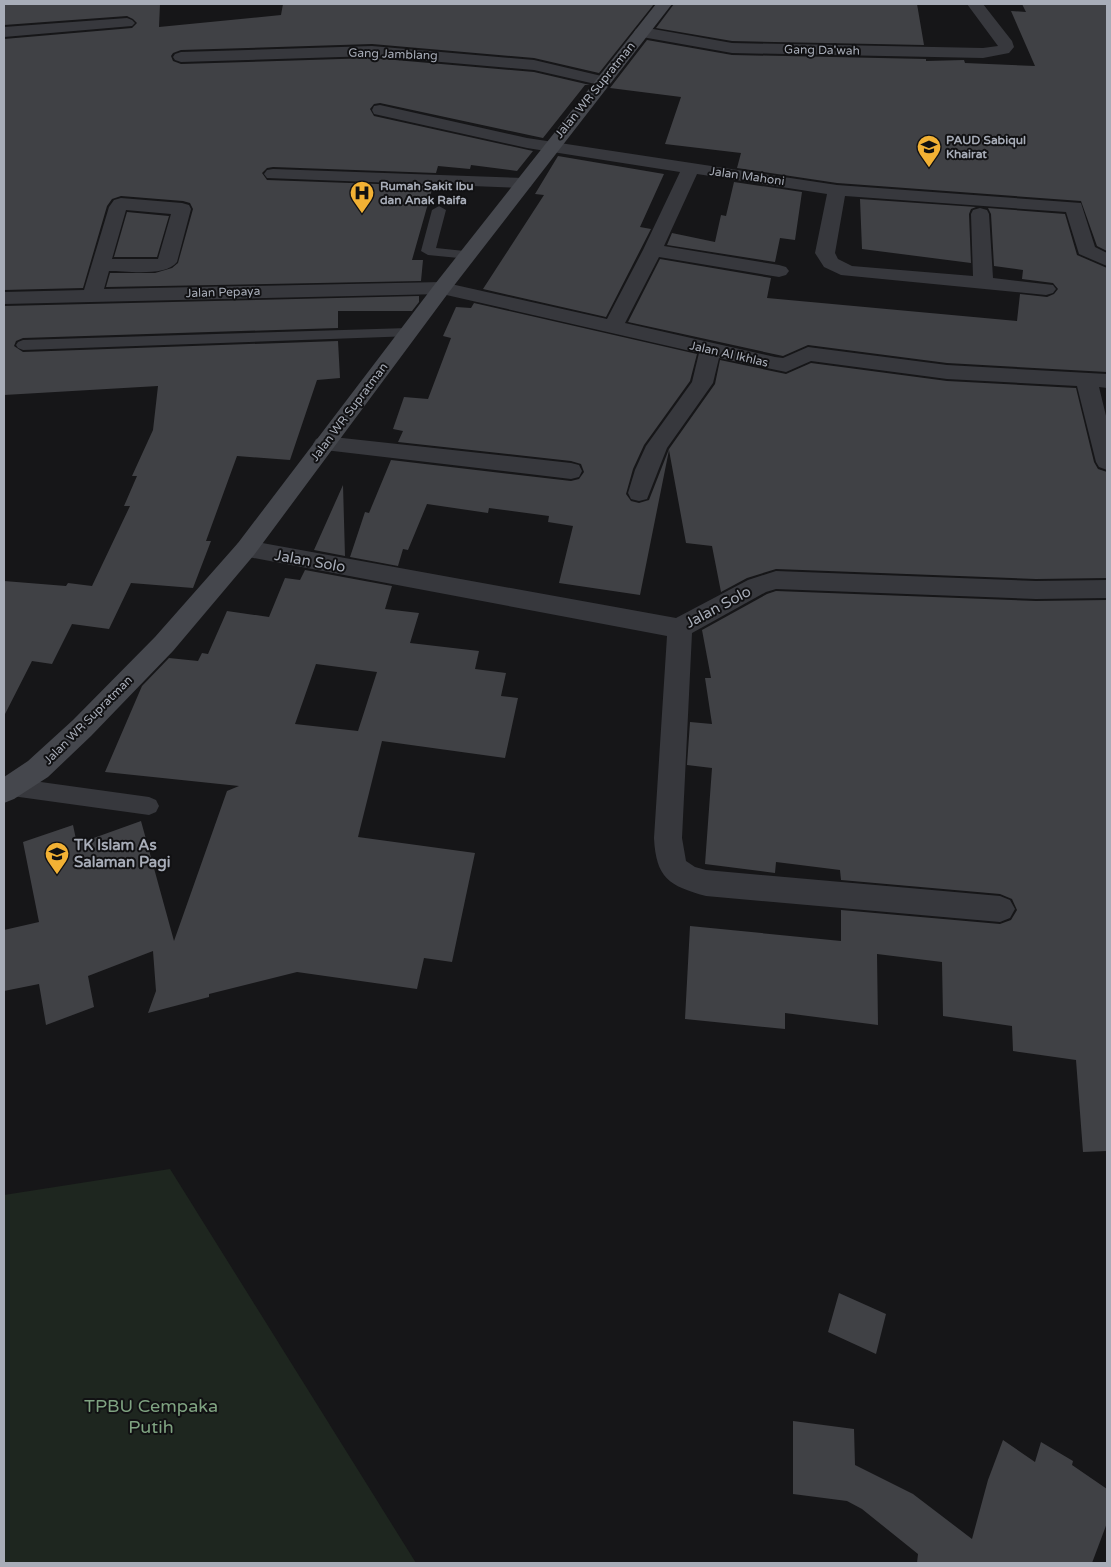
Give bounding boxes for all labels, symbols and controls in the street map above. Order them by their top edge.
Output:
street label: Jalan WR Supratman [552,39,638,141]
street label: Gang Da'wah [784,42,860,58]
street label: Gang Jamblang [348,45,438,63]
place label: PAUD Sabiqul Khairat [946,133,1026,161]
school or university icon: PAUD Sabiqul Khairat [916,134,942,168]
street label: Jalan Mahoni [709,164,785,188]
place label: Rumah Sakit Ibu dan Anak Raifa [380,179,474,207]
hospital icon: Rumah Sakit Ibu dan Anak Raifa [349,180,375,214]
street label: Jalan Pepaya [186,284,260,300]
street label: Jalan Al Ikhlas [688,338,770,370]
street label: Jalan WR Supratman [308,360,390,464]
street label: Jalan Solo [273,546,347,576]
street label: Jalan Solo [682,582,754,632]
street label: Jalan WR Supratman [41,673,135,767]
place label: TK Islam As Salaman Pagi [73,836,170,872]
school or university icon: TK Islam As Salaman Pagi [44,841,70,875]
park label: TPBU Cempaka Putih [84,1395,218,1438]

